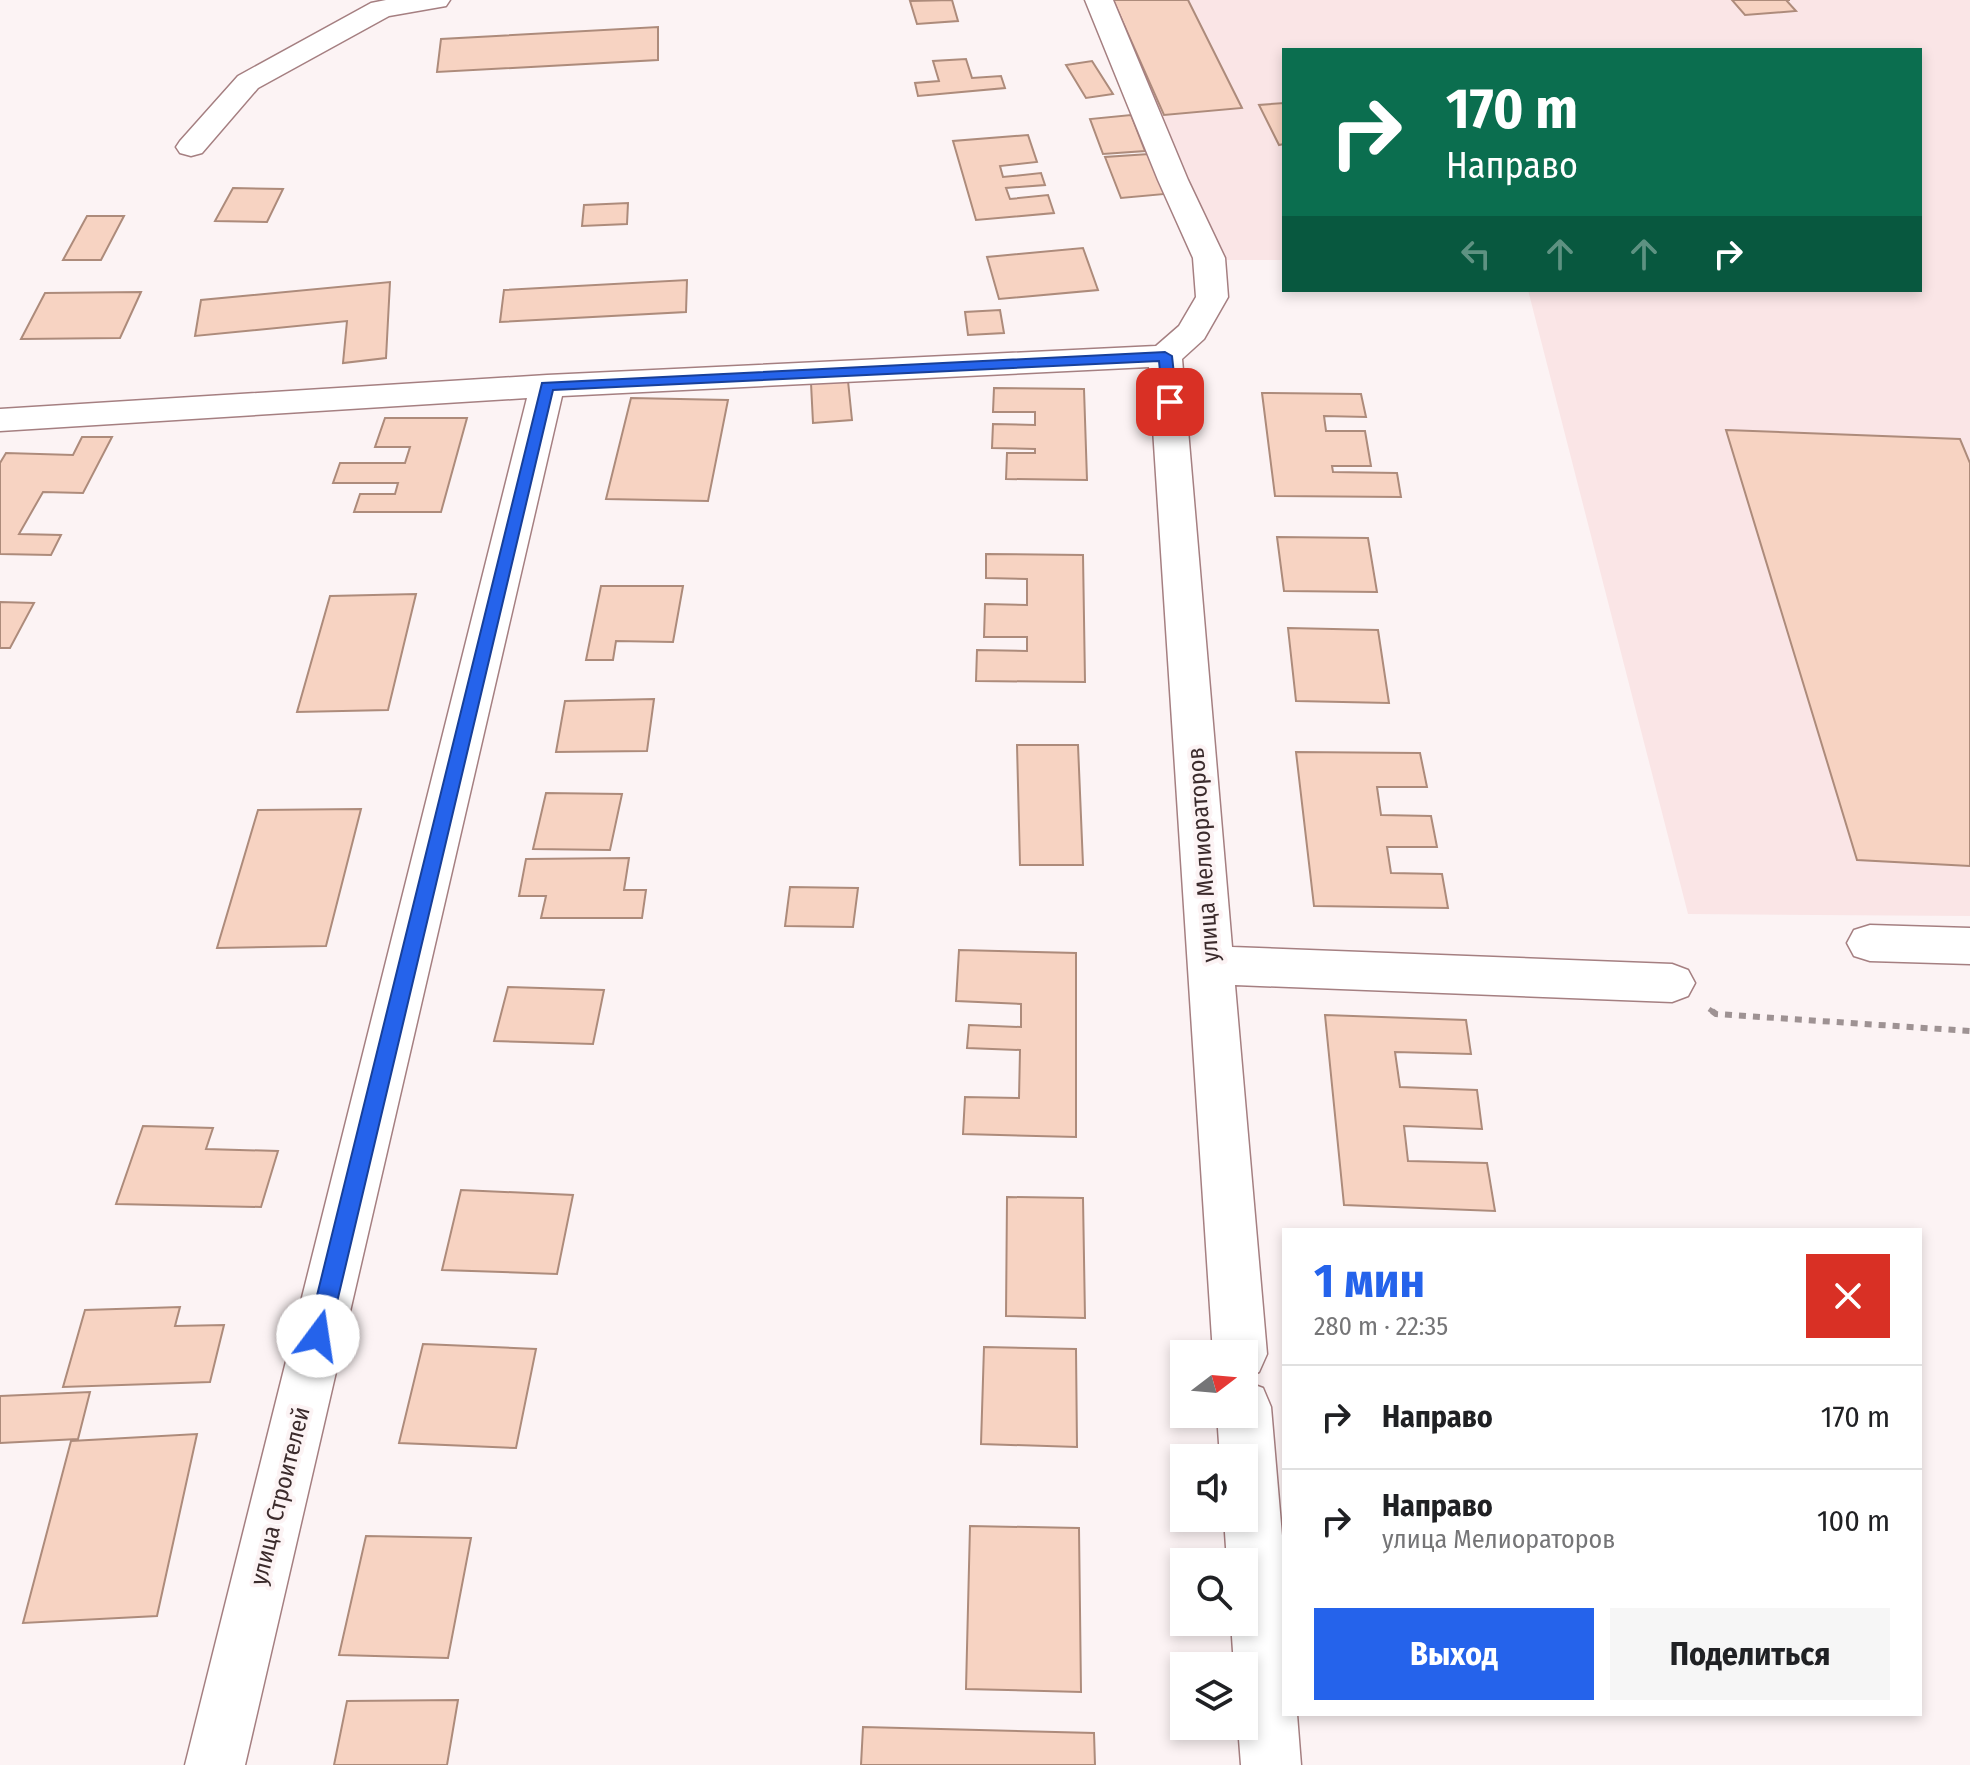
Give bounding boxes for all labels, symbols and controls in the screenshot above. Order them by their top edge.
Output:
text: 170 m [1446,76,1578,143]
icon: right [1314,80,1418,184]
text: Направо [1446,144,1578,188]
icon: left [1454,232,1498,276]
icon: ahead [1538,232,1582,276]
icon: ahead [1622,232,1666,276]
icon: right [1706,232,1750,276]
pin [1136,368,1204,436]
icon: arrive [1148,380,1192,424]
street label: улица Мелиораторов [1182,747,1224,963]
text: 1 мин [1314,1252,1425,1310]
button: close [1806,1254,1890,1338]
position arrow [276,1294,360,1378]
text: 280 m · 22:35 [1314,1311,1448,1342]
north arrow [1170,1340,1258,1428]
map controls [1170,1340,1258,1740]
icon: right [1314,1395,1358,1439]
text: Направо [1382,1399,1493,1435]
text: 170 m [1821,1399,1890,1435]
street label: улица Строителей [244,1404,316,1588]
button: sound [1170,1444,1258,1532]
text: Направо [1382,1488,1493,1524]
icon: right [1314,1499,1358,1543]
text: 100 m [1817,1503,1890,1539]
text: улица Мелиораторов [1382,1524,1615,1555]
button: search [1170,1548,1258,1636]
button: Выход [1314,1608,1594,1700]
button: Поделиться [1610,1608,1890,1700]
button: layers [1170,1652,1258,1740]

